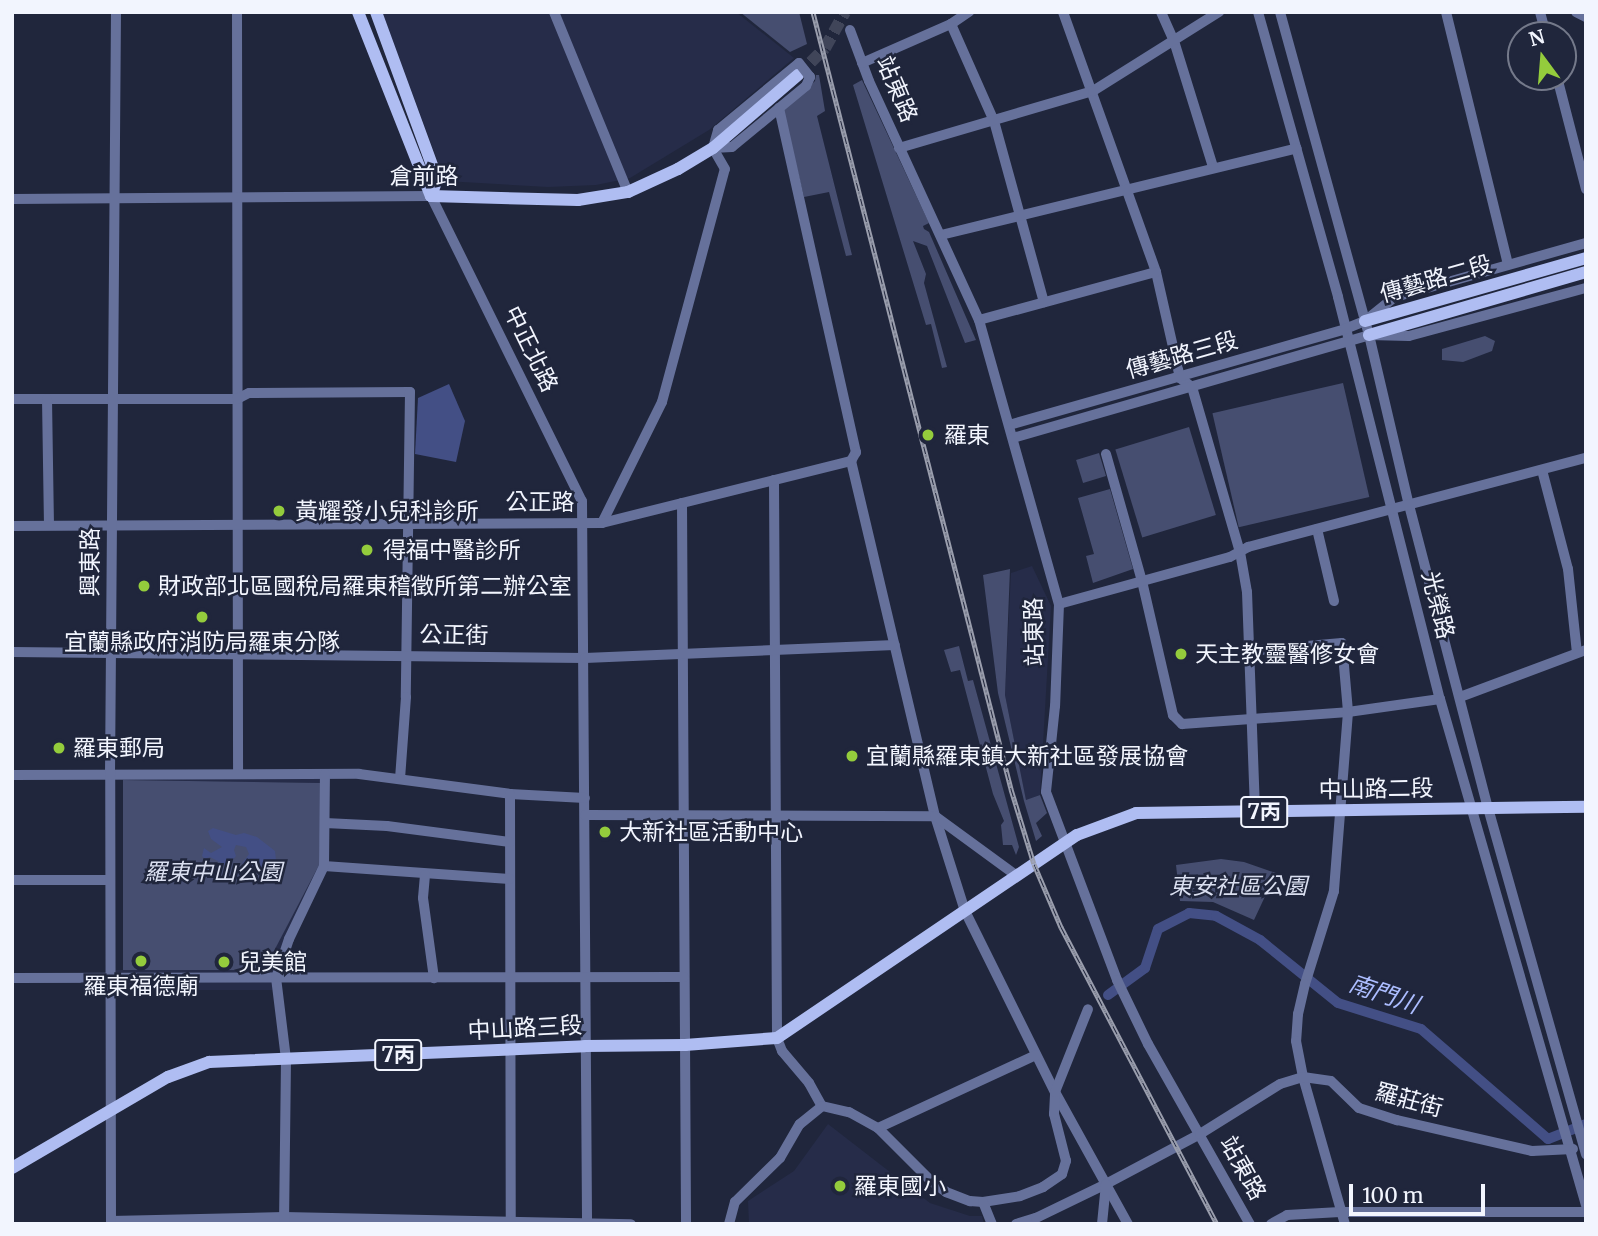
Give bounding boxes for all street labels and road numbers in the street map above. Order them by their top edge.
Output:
street label: 站東路 [871,52,923,126]
street label: 倉前路 [390,162,458,190]
street label: 傳藝路二段 [1377,250,1495,308]
street label: 中正北路 [498,302,564,396]
street label: 傳藝路三段 [1123,326,1241,384]
street label: 公正路 [506,488,574,516]
street label: 興東路 [76,528,104,596]
street label: 光榮路 [1416,568,1460,642]
street label: 站東路 [1020,597,1048,667]
street label: 公正街 [419,621,489,649]
street label: 中山路二段 [1318,774,1434,804]
road number: 7丙 [1240,794,1288,830]
street label: 中山路三段 [467,1011,583,1045]
road number: 7丙 [374,1038,422,1072]
street label: 羅莊街 [1372,1078,1446,1122]
street label: 站東路 [1214,1131,1272,1205]

